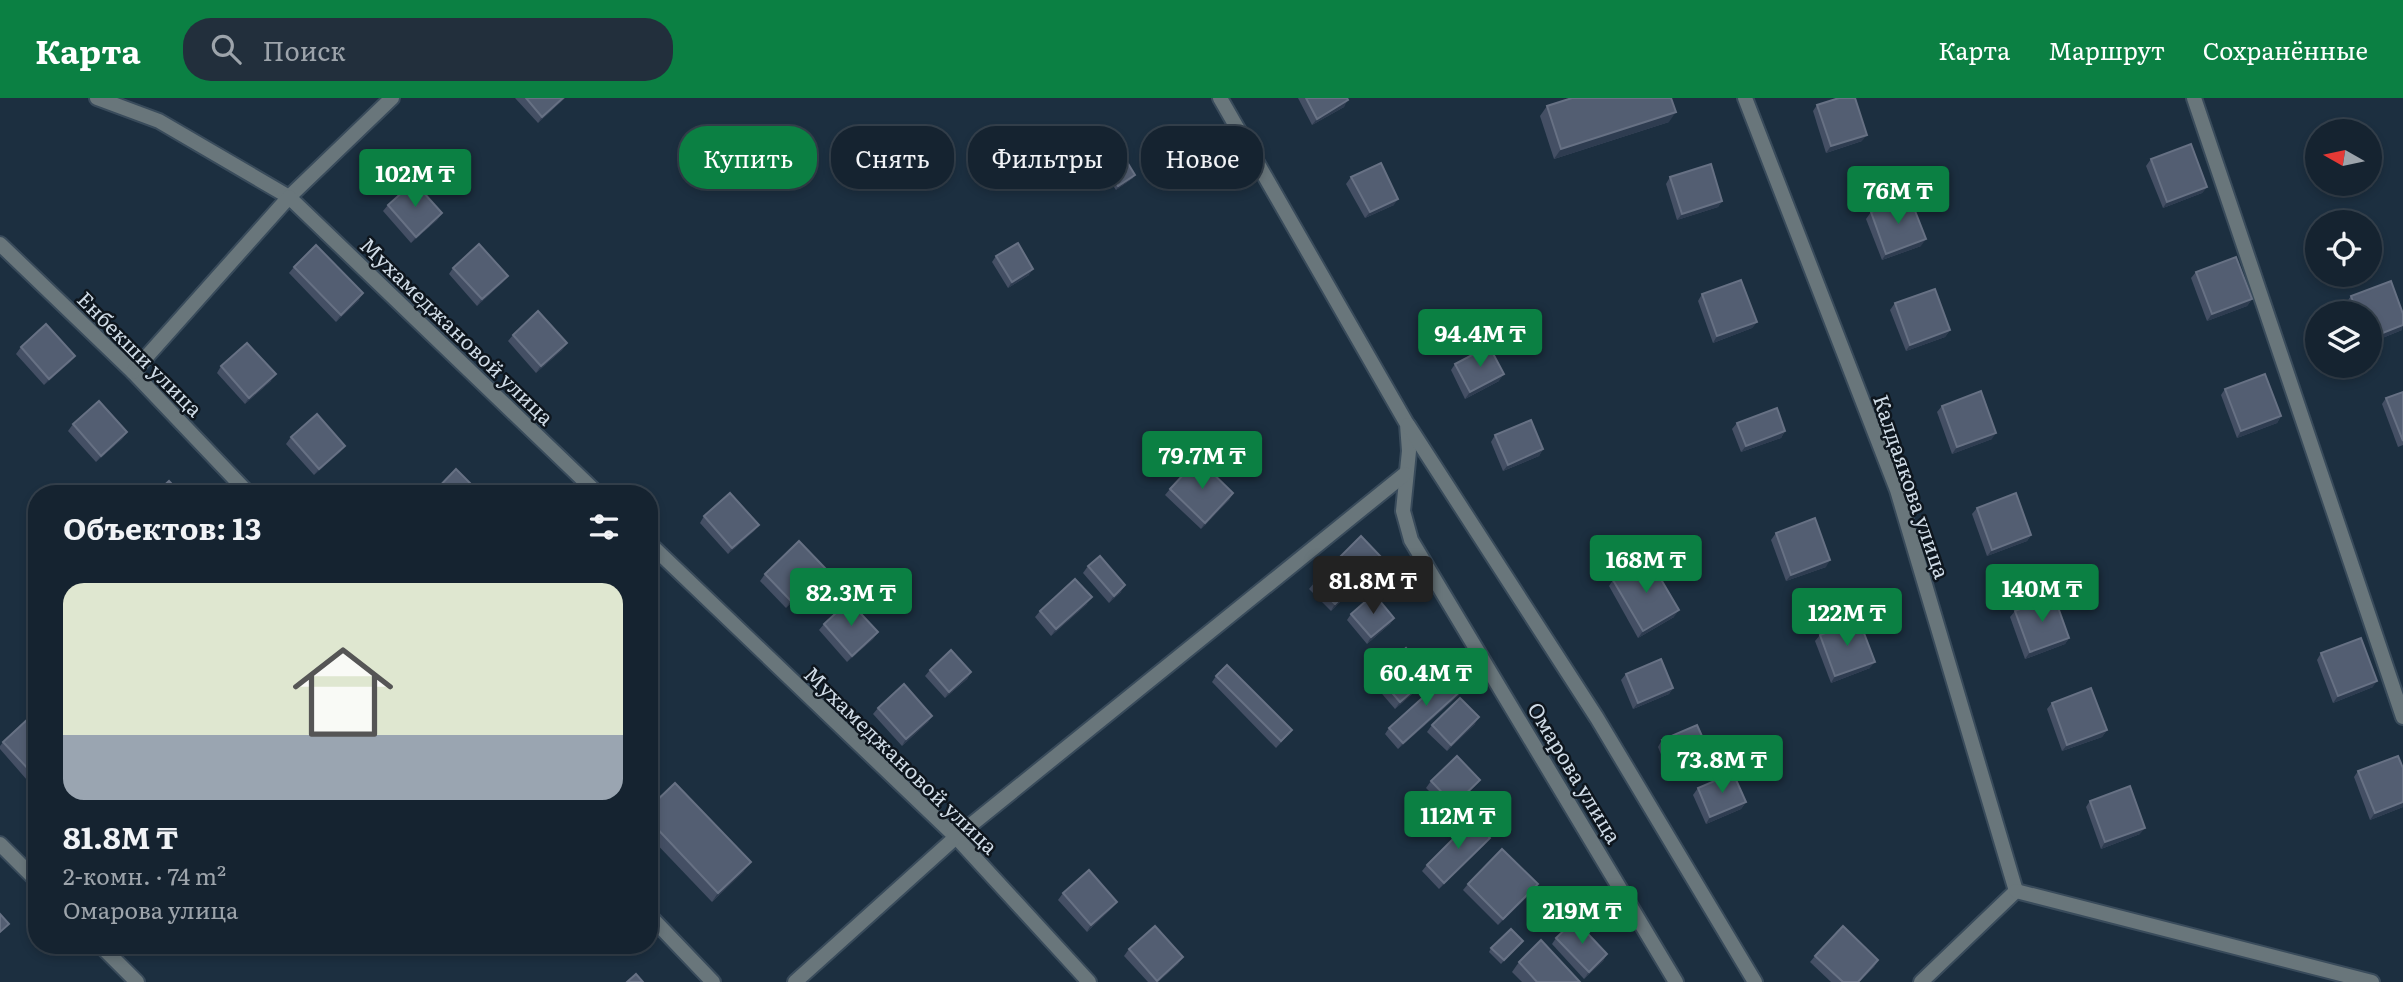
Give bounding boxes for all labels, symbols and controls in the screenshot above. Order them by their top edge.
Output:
search box [183,18,673,81]
text: Карта [35,25,141,74]
icon: search [207,30,245,68]
text: Поиск [263,30,346,69]
text: Карта [1938,32,2010,67]
text: Маршрут [2048,32,2165,67]
text: Сохранённые [2203,32,2368,67]
north arrow [2305,119,2382,196]
map controls [2305,119,2382,378]
chip: Купить [679,126,817,189]
chip: Снять [831,126,954,189]
chip: Фильтры [968,126,1127,189]
chip: Новое [1141,126,1263,189]
pin: 102M ₸ [358,150,472,209]
text: 102M ₸ [375,155,455,189]
pin: 76M ₸ [1849,166,1947,226]
text: 76M ₸ [1863,172,1933,206]
button: locate [2305,210,2382,287]
street label: Мухамеджановой улица [354,229,562,432]
street label: Енбекши улица [71,283,211,423]
button: layers [2305,301,2382,378]
pin: 94.4M ₸ [1415,310,1545,369]
text: 94.4M ₸ [1434,315,1526,349]
street label: Калдаякова улица [1867,390,1959,583]
pin: 79.7M ₸ [1137,432,1267,491]
text: 79.7M ₸ [1158,437,1246,471]
text: Объектов: 13 [63,505,261,549]
icon: filters [585,508,623,546]
pin: 168M ₸ [1589,536,1703,595]
text: 168M ₸ [1606,541,1686,575]
pin: 81.8M ₸ [1308,556,1438,616]
text: 81.8M ₸ [1329,562,1417,596]
pin: 140M ₸ [1985,564,2099,624]
pin: 82.3M ₸ [786,568,916,628]
text: 140M ₸ [2002,570,2082,604]
text: 82.3M ₸ [806,574,896,608]
pin: 122M ₸ [1790,588,1904,648]
text: 122M ₸ [1808,594,1886,628]
icon: home [280,629,406,755]
pin: 60.4M ₸ [1361,648,1491,708]
text: 60.4M ₸ [1380,654,1472,688]
street label: Мухамеджановой улица [798,658,1006,861]
street label: Омарова улица [1521,695,1631,849]
pin: 73.8M ₸ [1657,736,1787,795]
text: 73.8M ₸ [1677,741,1767,775]
pin: 112M ₸ [1401,792,1515,851]
text: 112M ₸ [1420,797,1496,831]
text: 81.8M ₸ [63,814,178,858]
text: 2-комн. · 74 m² [63,858,226,892]
pin: 219M ₸ [1525,886,1639,946]
text: Омарова улица [63,892,238,926]
text: 219M ₸ [1542,892,1622,926]

